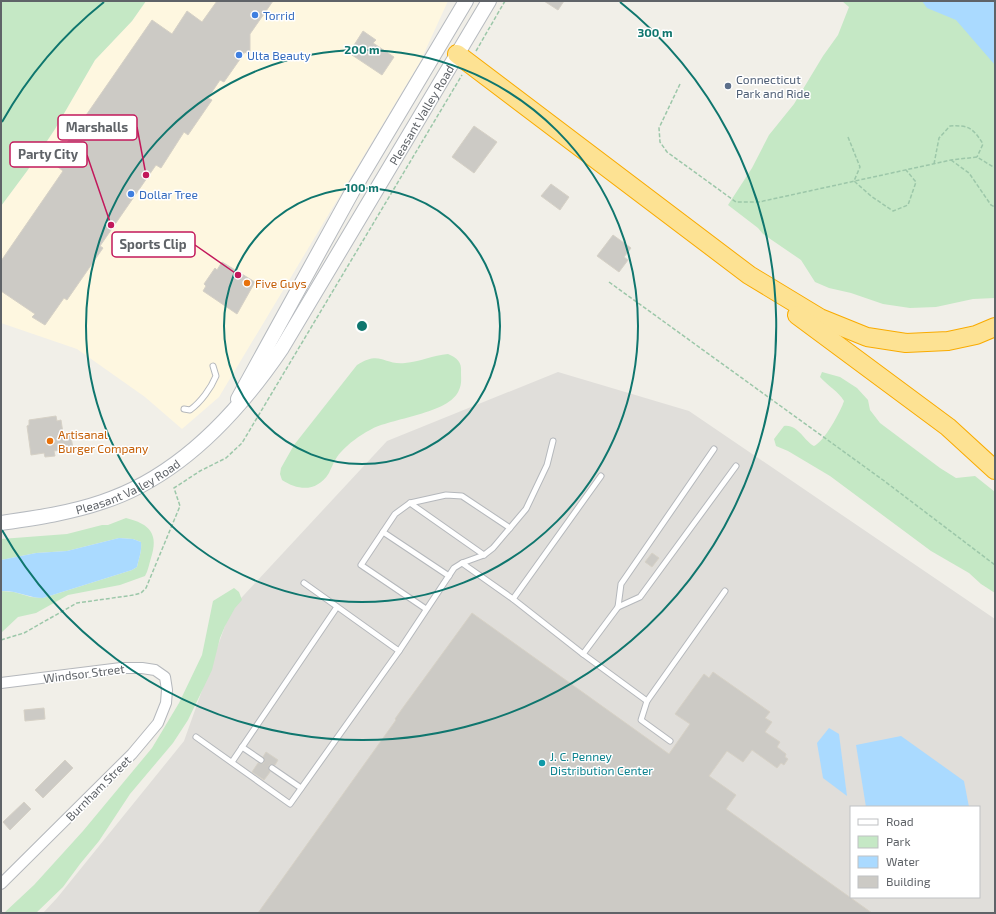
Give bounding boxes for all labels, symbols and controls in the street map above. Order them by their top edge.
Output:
place label: Torrid [263,8,295,22]
marker: Torrid [250,10,260,20]
text: 300 m [637,25,673,39]
text: 200 m [344,42,380,56]
place label: Ulta Beauty [247,48,311,62]
marker: Ulta Beauty [234,50,244,60]
street label: Pleasant Valley Road [386,62,456,167]
place label: Connecticut Park and Ride [736,72,810,100]
marker: Connecticut Park and Ride [723,81,733,91]
callout: Marshalls [58,115,137,140]
text: Marshalls [66,119,128,135]
callout: Party City [10,142,87,167]
text: Party City [18,146,79,162]
text: 100 m [345,180,379,194]
place label: Dollar Tree [139,187,198,201]
marker: Dollar Tree [126,189,136,199]
callout: Sports Clip [112,232,195,257]
text: Sports Clip [120,236,187,252]
place label: Five Guys [255,276,307,290]
marker: Five Guys [242,278,252,288]
centre of rings [355,319,369,333]
place label: Artisanal Burger Company [58,427,149,455]
marker: Artisanal Burger Company [45,436,55,446]
street label: Pleasant Valley Road [74,456,182,516]
street label: Windsor Street [43,661,126,685]
place label: J. C. Penney Distribution Center [550,749,653,777]
street label: Burnham Street [63,752,134,823]
marker: J. C. Penney Distribution Center [537,758,547,768]
legend [850,806,980,898]
text: Road [886,814,914,828]
text: Park [886,834,911,848]
text: Water [886,854,920,868]
text: Building [886,874,931,888]

